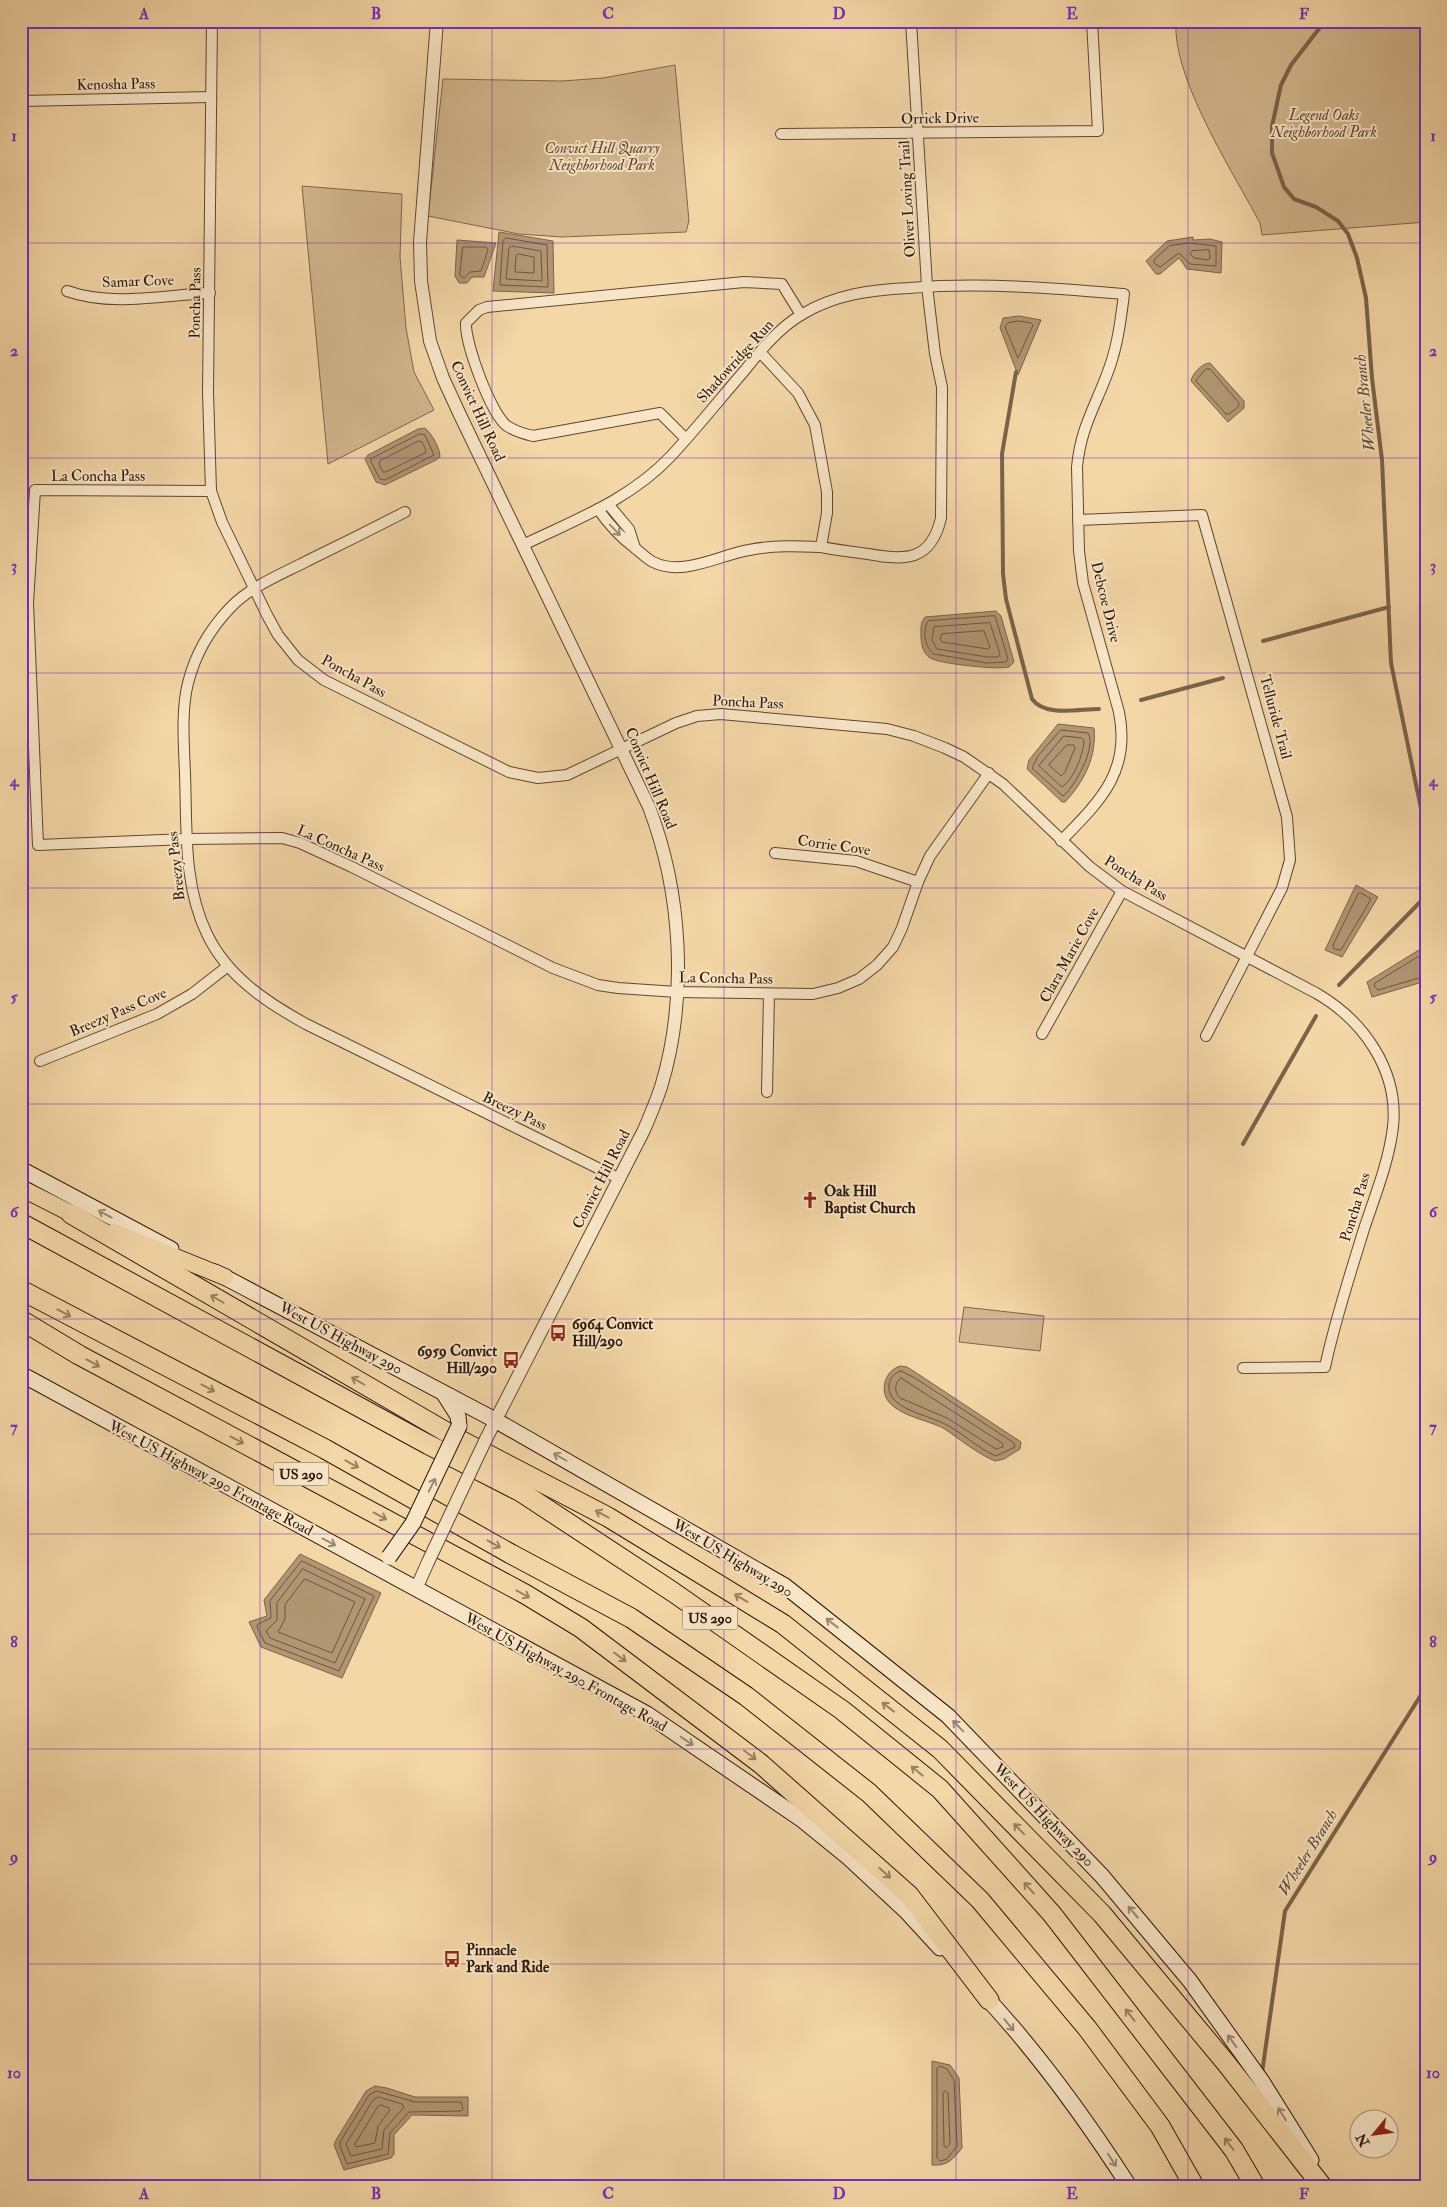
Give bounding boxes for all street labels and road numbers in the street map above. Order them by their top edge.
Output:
street label: Kenosha Pass [77,74,155,95]
street label: Orrick Drive [901,108,979,129]
street label: Oliver Loving Trail [895,140,920,258]
street label: Poncha Pass [185,267,206,339]
street label: Samar Cove [102,271,174,292]
street label: Shadowridge Run [693,315,778,407]
street label: Convict Hill Road [446,358,509,465]
street label: La Concha Pass [51,467,145,486]
street label: Debcoe Drive [1086,560,1125,645]
street label: Poncha Pass [318,651,390,702]
street label: Telluride Trail [1255,673,1296,761]
street label: Poncha Pass [712,691,784,714]
street label: Convict Hill Road [621,724,681,832]
street label: La Concha Pass [294,821,388,876]
street label: Breezy Pass [163,830,190,902]
street label: Corrie Cove [796,831,872,860]
street label: Poncha Pass [1100,851,1171,905]
street label: Clara Marie Cove [1035,904,1103,1006]
street label: La Concha Pass [679,968,773,989]
street label: Breezy Pass Cove [67,983,170,1041]
street label: Breezy Pass [479,1088,550,1135]
street label: Convict Hill Road [568,1126,635,1232]
street label: Poncha Pass [1336,1170,1375,1244]
street label: West US Highway 290 [275,1297,406,1379]
street label: West US Highway 290 Frontage Road [105,1416,317,1541]
road number: US 290 [274,1462,328,1486]
street label: West US Highway 290 [668,1515,796,1602]
road number: US 290 [682,1606,738,1630]
street label: West US Highway 290 Frontage Road [460,1608,671,1736]
street label: West US Highway 290 [989,1759,1098,1871]

